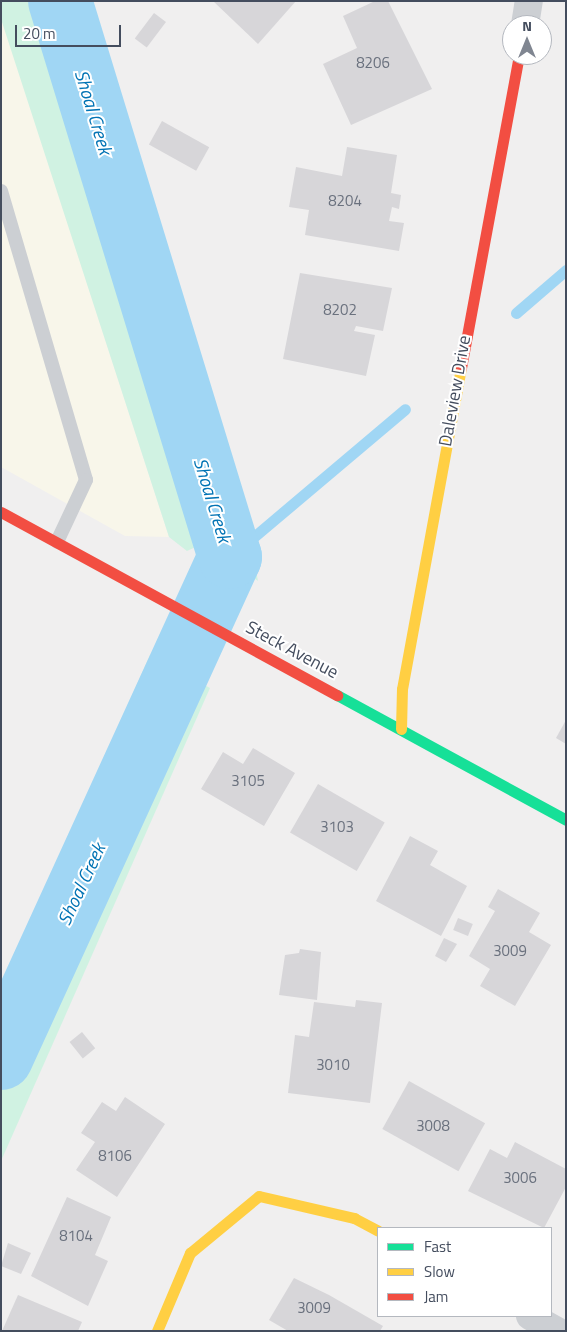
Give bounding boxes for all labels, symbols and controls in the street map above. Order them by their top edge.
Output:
scale bar [18,15,124,47]
north arrow [502,15,552,65]
text: N [522,15,532,36]
text: 20 m [23,22,56,45]
house number: 8206 [356,54,390,72]
water label: Shoal Creek [70,67,118,157]
house number: 8204 [328,192,362,210]
house number: 8202 [323,301,357,319]
street label: Daleview Drive [435,334,475,448]
water label: Shoal Creek [189,455,237,545]
street label: Steck Avenue [242,617,342,683]
house number: 3105 [231,772,265,790]
house number: 3103 [320,818,354,836]
water label: Shoal Creek [52,840,110,928]
house number: 3009 [493,942,527,960]
house number: 3010 [316,1056,350,1074]
house number: 3008 [416,1117,450,1135]
house number: 8106 [98,1147,132,1165]
house number: 3006 [503,1169,537,1187]
house number: 8104 [59,1227,93,1245]
legend [377,1227,552,1317]
text: Fast [424,1235,451,1258]
text: Slow [424,1260,455,1283]
text: Jam [424,1285,448,1308]
house number: 3009 [297,1299,331,1317]

